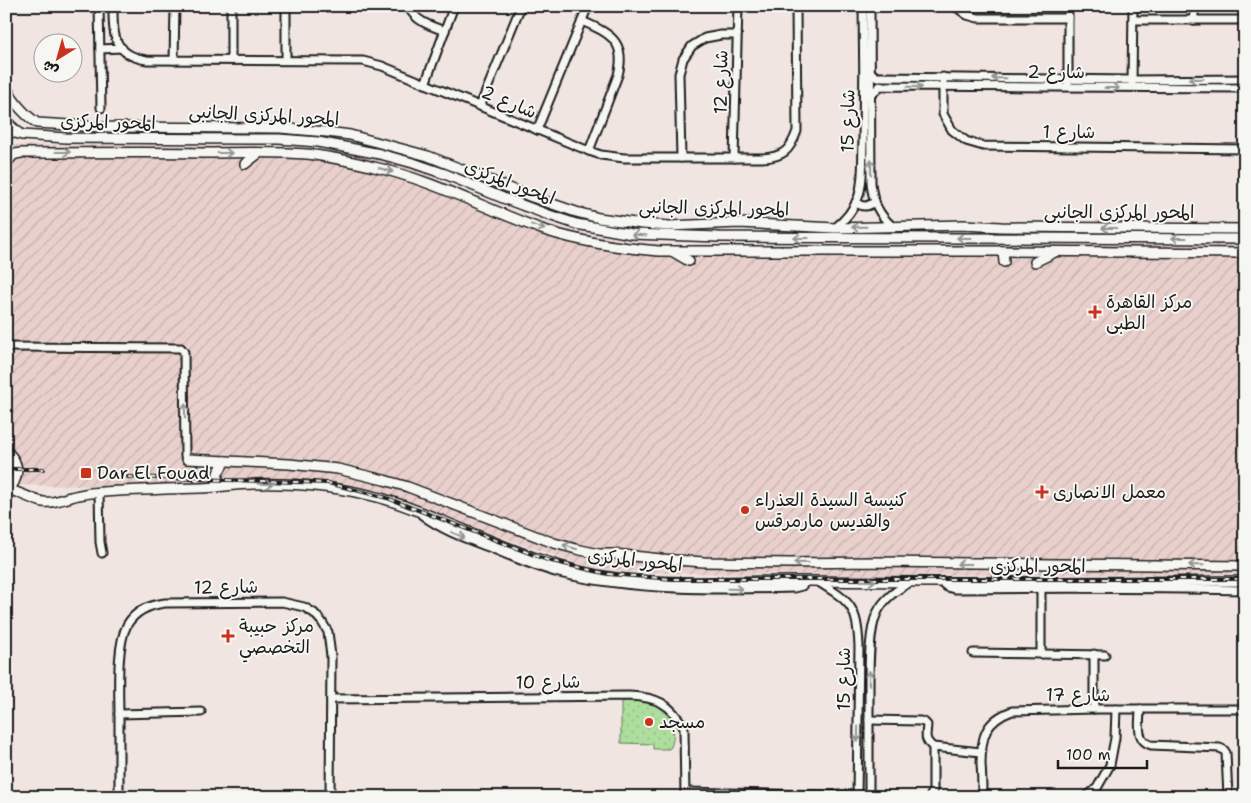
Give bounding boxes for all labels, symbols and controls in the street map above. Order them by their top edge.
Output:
north arrow [32,32,82,82]
street label: شارع 12 [708,50,734,114]
text: ش [39,57,62,80]
street label: شارع 2 [1027,60,1085,84]
one-way arrow [991,73,1007,83]
one-way arrow [1188,74,1204,84]
street label: شارع 2 [478,80,540,124]
one-way arrow [906,82,923,92]
one-way arrow [1104,83,1120,93]
street label: شارع 15 [835,89,861,153]
street label: المحور المركزى الجانبى [188,99,340,131]
street label: المحور المركزى [60,109,156,135]
street label: شارع 1 [1043,120,1095,144]
one-way arrow [54,147,71,157]
one-way arrow [217,148,233,158]
street label: المحور المركزى [461,154,559,210]
one-way arrow [866,160,875,176]
one-way arrow [378,166,394,176]
street label: المحور المركزى الجانبى [638,195,790,221]
street label: المحور المركزى الجانبى [1044,200,1194,224]
one-way arrow [530,223,545,232]
one-way arrow [851,223,867,232]
one-way arrow [1101,223,1117,233]
one-way arrow [631,230,647,239]
one-way arrow [793,233,809,242]
one-way arrow [956,233,972,243]
one-way arrow [1171,233,1187,243]
place label: مركز القاهرة الطبى [1106,290,1192,335]
marker: مركز القاهرة الطبى [1088,305,1102,319]
one-way arrow [180,403,190,419]
place label: Dar El Fouad [97,461,210,485]
marker: Dar El Fouad [79,466,93,480]
one-way arrow [257,479,273,489]
place label: معمل الانصارى [1053,480,1166,504]
marker: معمل الانصارى [1035,485,1049,499]
place label: كنيسة السيدة العذراء والقديس مارمرقس [755,488,907,533]
marker: كنيسة السيدة العذراء والقديس مارمرقس [739,504,751,516]
one-way arrow [450,531,465,541]
one-way arrow [562,542,578,552]
street label: المحور المركزى [586,543,684,577]
street label: المحور المركزى [990,554,1086,578]
one-way arrow [793,558,810,568]
one-way arrow [956,559,972,569]
one-way arrow [1188,560,1204,570]
street label: شارع 12 [194,574,258,600]
one-way arrow [859,577,875,586]
one-way arrow [726,584,743,594]
place label: مركز حبيبة التخصصي [239,614,314,663]
marker: مركز حبيبة التخصصي [221,629,235,643]
street label: شارع 15 [832,647,856,711]
street label: شارع 10 [515,669,581,695]
one-way arrow [864,670,874,686]
street label: شارع 17 [1046,683,1110,707]
place label: مسجد [659,710,705,734]
marker: مسجد [643,716,655,728]
one-way arrow [853,725,863,741]
scale bar [1058,738,1147,770]
text: 100 m [1066,745,1111,765]

